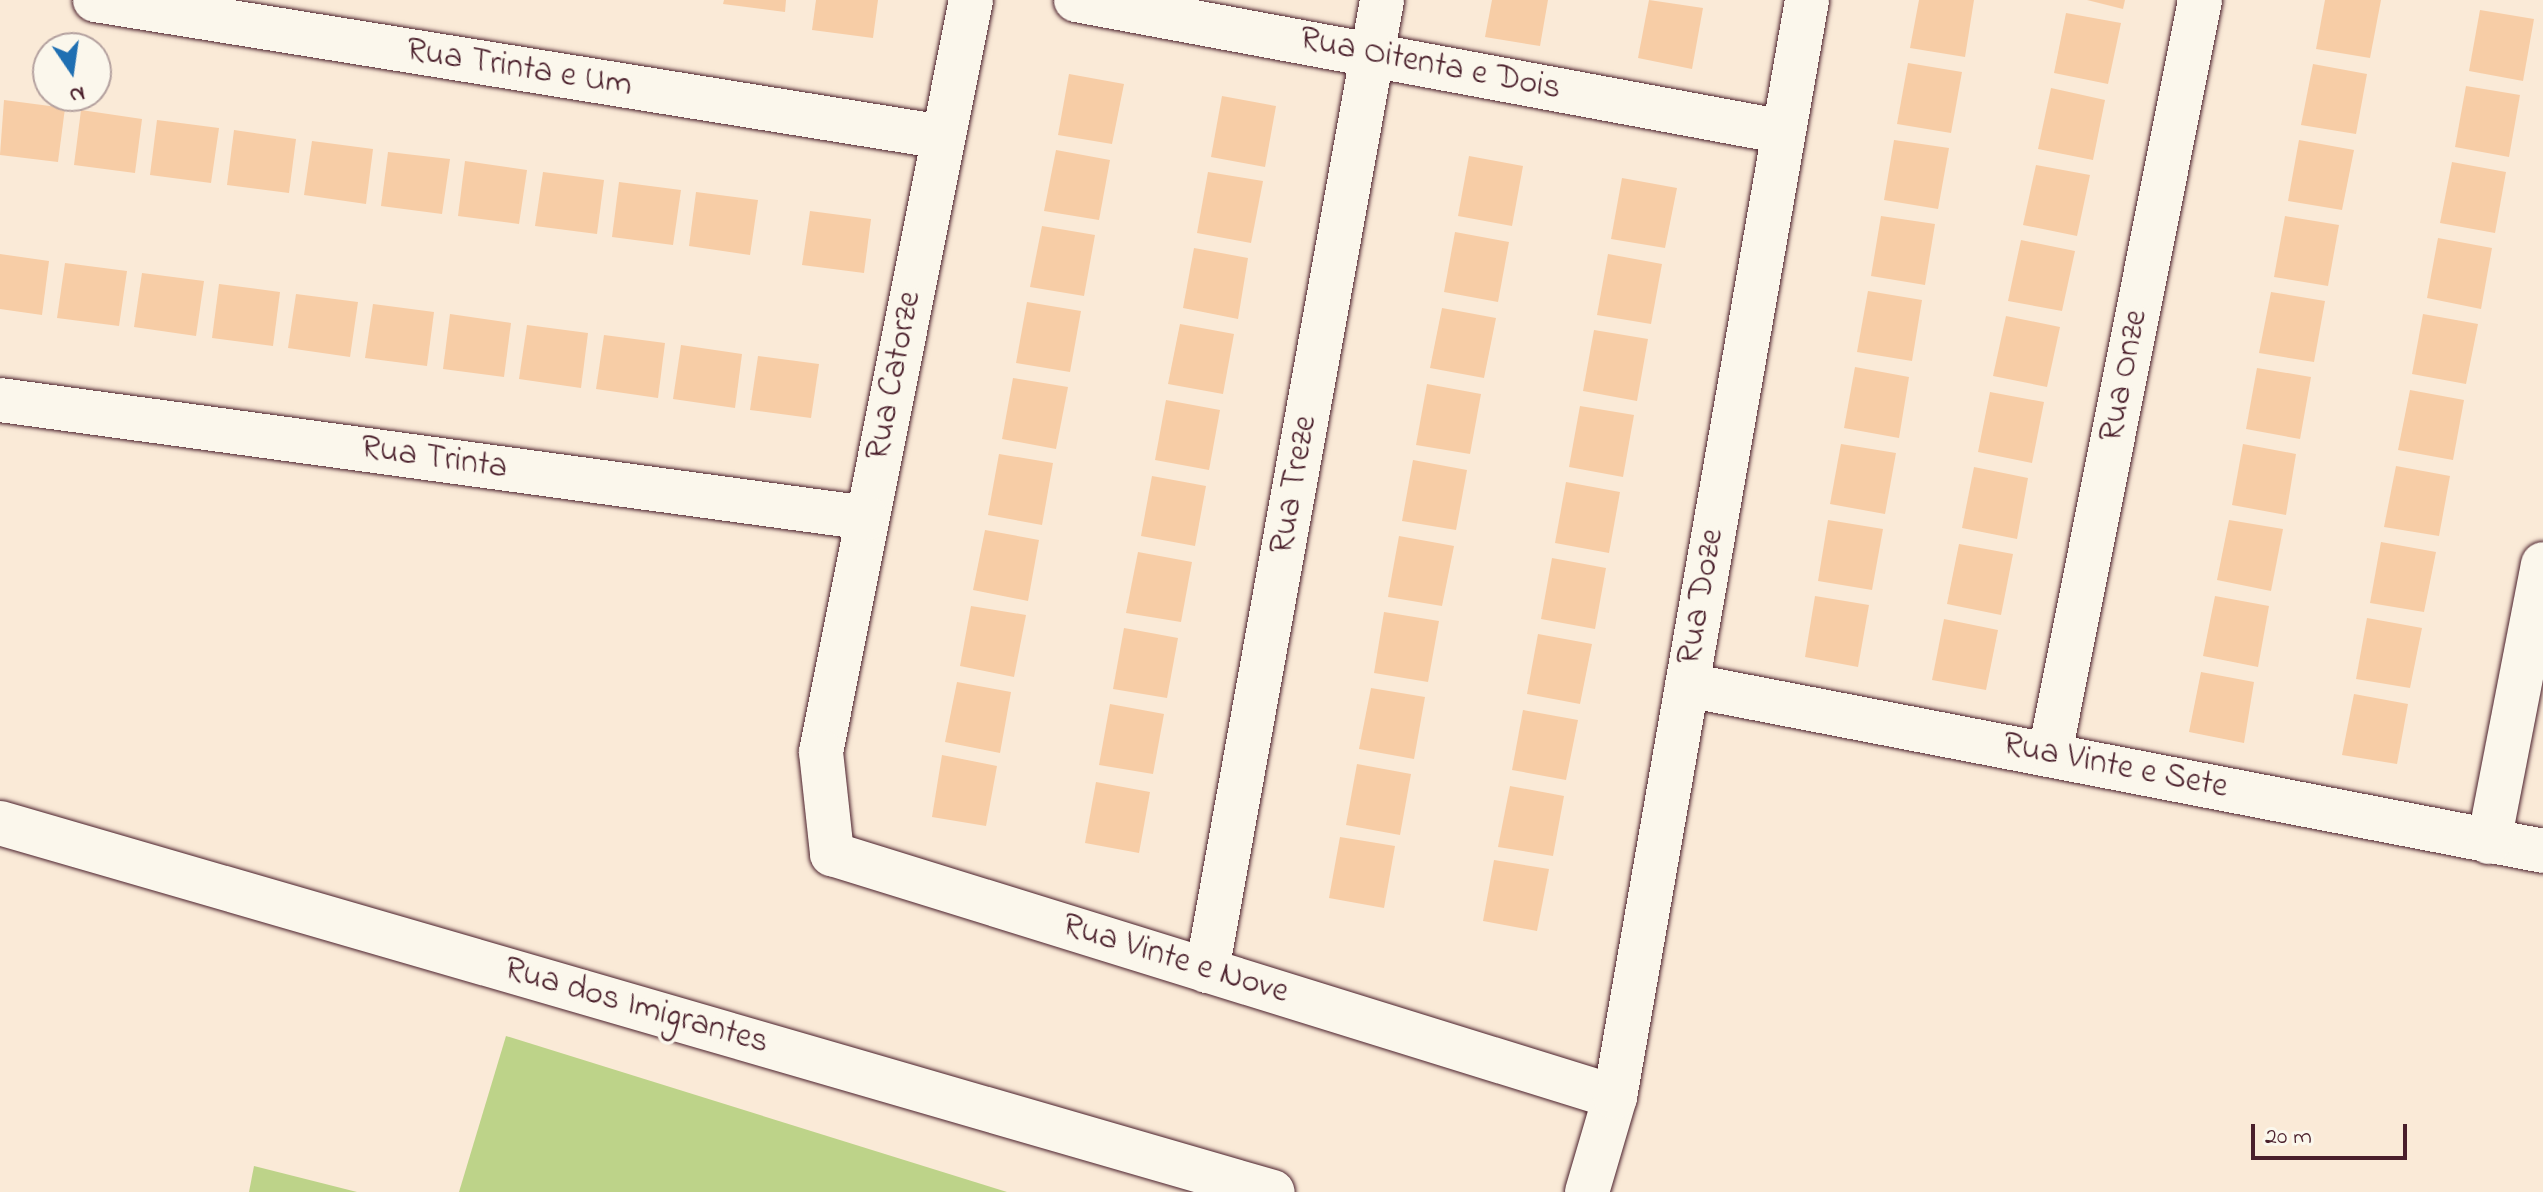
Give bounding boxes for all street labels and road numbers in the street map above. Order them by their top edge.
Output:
street label: Rua Oitenta e Dois [1296,20,1564,110]
street label: Rua Trinta e Um [403,31,635,107]
street label: Rua Catorze [859,288,931,464]
street label: Rua Onze [2092,307,2158,445]
street label: Rua Treze [1263,413,1327,557]
street label: Rua Trinta [358,429,510,489]
street label: Rua Doze [1670,526,1734,668]
street label: Rua Vinte e Sete [1999,725,2231,809]
street label: Rua Vinte e Nove [1057,906,1293,1014]
street label: Rua dos Imigrantes [499,950,773,1064]

